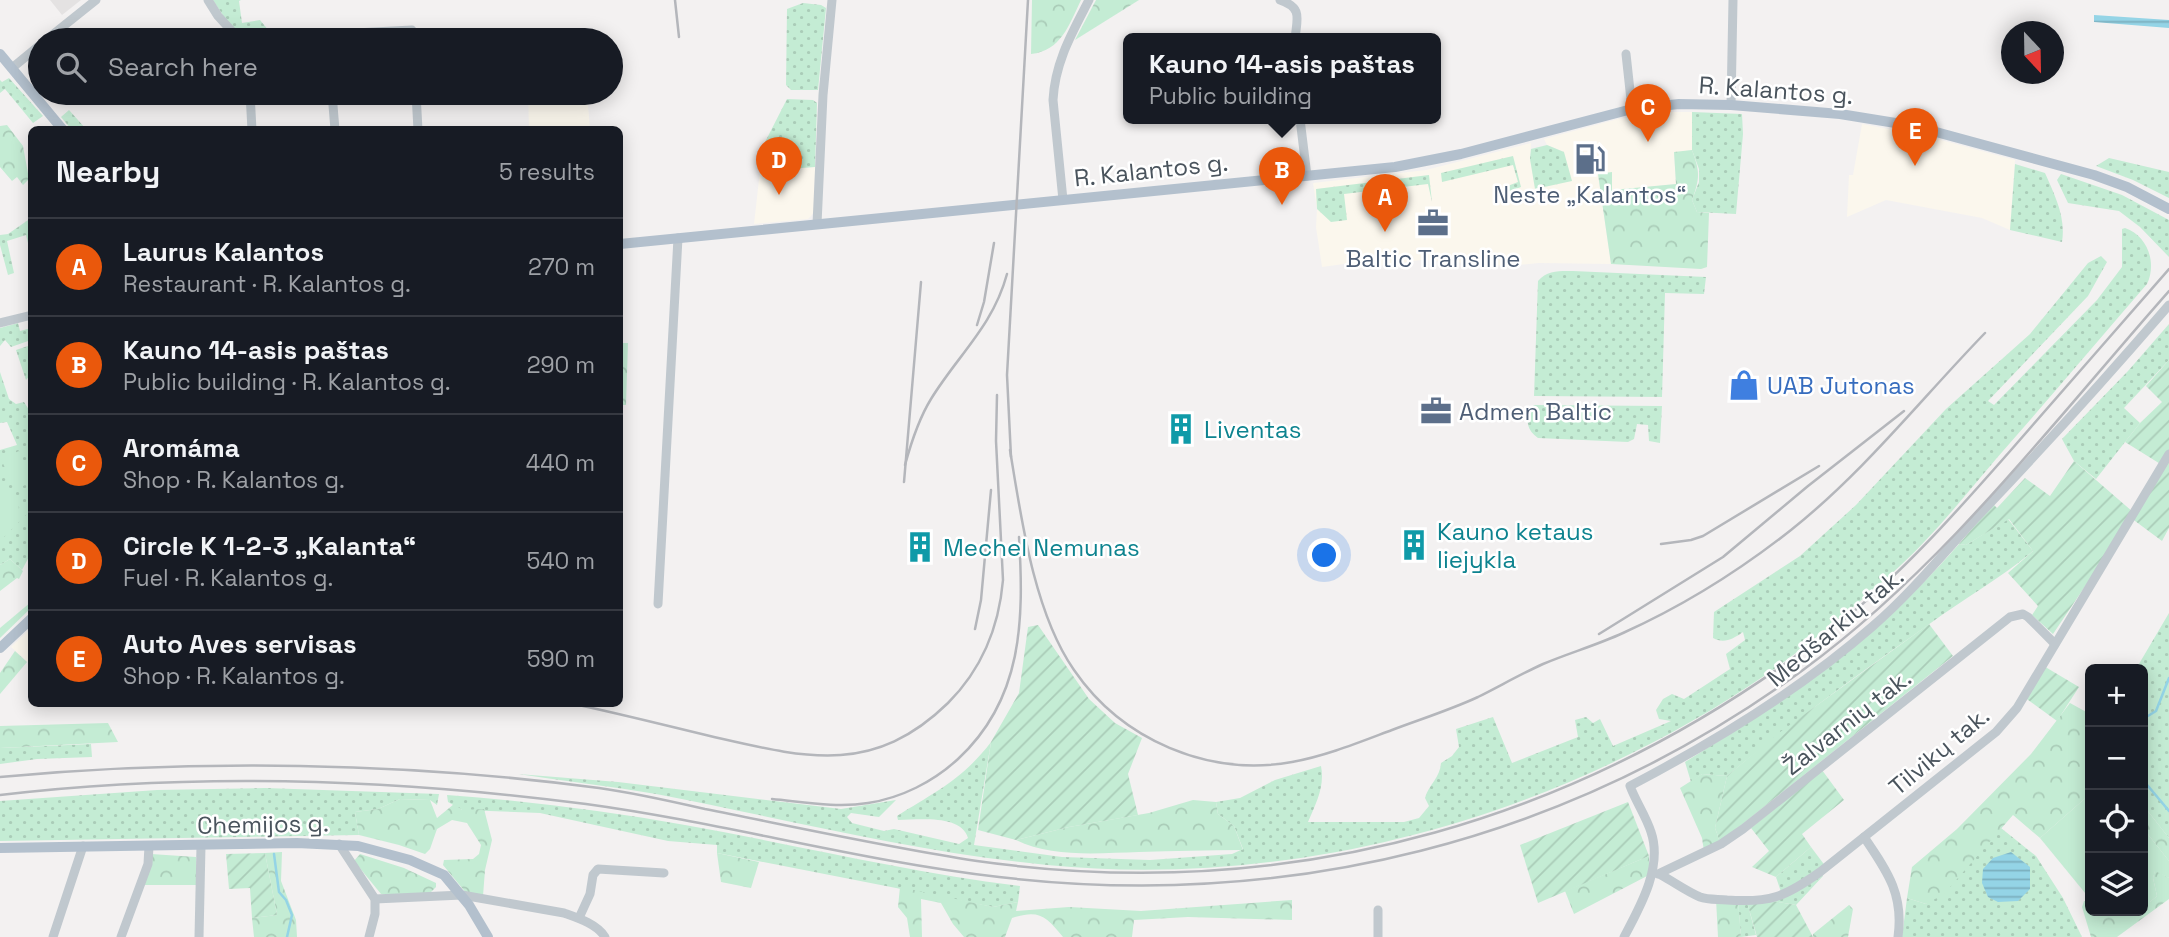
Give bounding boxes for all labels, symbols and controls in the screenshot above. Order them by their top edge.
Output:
north arrow [2001,21,2064,84]
search box [28,28,623,105]
popup [1123,33,1441,124]
text: Kauno 14-asis paštas [1149,47,1415,81]
icon: search [52,48,90,86]
text: Search here [108,50,258,84]
street label: R. Kalantos g. [1698,69,1854,111]
text: Public building [1149,81,1312,111]
pin: C [1625,84,1671,142]
pin: E [1892,108,1938,166]
pin: D [756,137,802,195]
fuel station icon: Neste „Kalantos“ [1573,142,1607,176]
street label: R. Kalantos g. [1072,146,1230,194]
pin: B [1259,147,1305,205]
text: Nearby [56,152,160,191]
text: 5 results [499,157,595,187]
pin: A [1362,174,1408,232]
place label: Neste „Kalantos“ [1493,179,1687,210]
office icon: Baltic Transline [1416,206,1450,240]
text: Laurus Kalantos [123,235,324,269]
place label: Baltic Transline [1345,243,1521,274]
text: A [72,252,86,282]
text: 270 m [528,252,595,282]
text: Restaurant · R. Kalantos g. [123,269,411,299]
text: Kauno 14-asis paštas [123,333,389,367]
text: B [71,350,87,380]
text: 290 m [527,350,595,380]
text: Public building · R. Kalantos g. [123,367,451,397]
shop icon: UAB Jutonas [1727,368,1761,402]
place label: UAB Jutonas [1767,370,1915,401]
office icon: Admen Baltic [1419,394,1453,428]
place label: Admen Baltic [1459,396,1612,427]
building icon: Liventas [1164,412,1198,446]
place label: Liventas [1204,414,1301,445]
text: Aromáma [123,431,240,465]
text: C [72,448,86,478]
text: 440 m [526,448,595,478]
text: Shop · R. Kalantos g. [123,465,345,495]
place label: Kauno ketaus liejykla [1437,516,1593,575]
building icon: Kauno ketaus liejykla [1397,528,1431,562]
text: Circle K 1-2-3 „Kalanta“ [123,529,416,563]
building icon: Mechel Nemunas [903,530,937,564]
place label: Mechel Nemunas [943,532,1140,563]
your location [1307,538,1341,572]
text: D [71,546,87,576]
text: 540 m [526,546,595,576]
street label: Medšarkių tak. [1760,561,1910,693]
text: Fuel · R. Kalantos g. [123,563,333,593]
text: Auto Aves servisas [123,627,357,661]
text: E [73,644,85,674]
text: 590 m [527,644,595,674]
text: Shop · R. Kalantos g. [123,661,345,691]
street label: Žalvarnių tak. [1777,662,1917,782]
map controls [2085,664,2148,916]
button: + [2085,664,2148,727]
street label: Tilvikų tak. [1882,700,1996,802]
button: − [2085,727,2148,790]
button: locate [2085,790,2148,853]
street label: Chemijos g. [197,807,329,841]
button: layers [2085,853,2148,916]

